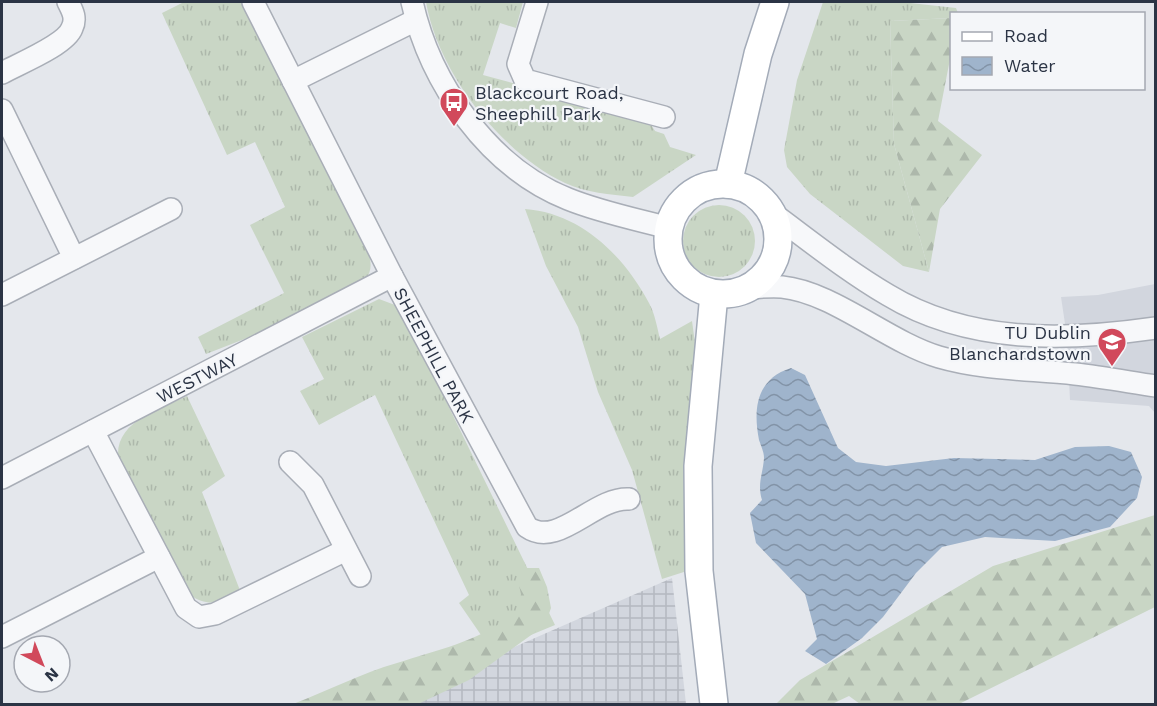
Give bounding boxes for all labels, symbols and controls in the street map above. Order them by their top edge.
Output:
legend [950,12,1145,90]
text: Road [1004,25,1048,46]
text: Water [1004,55,1056,76]
place label: Blackcourt Road, Sheephill Park [475,82,624,124]
bus stop icon: Blackcourt Road, Sheephill Park [438,86,470,128]
street label: SHEEPHILL PARK [389,284,479,426]
place label: TU Dublin Blanchardstown [949,322,1091,364]
school or university icon: TU Dublin Blanchardstown [1096,326,1128,368]
street label: WESTWAY [153,348,242,407]
north arrow [12,634,72,694]
text: N [41,664,62,686]

